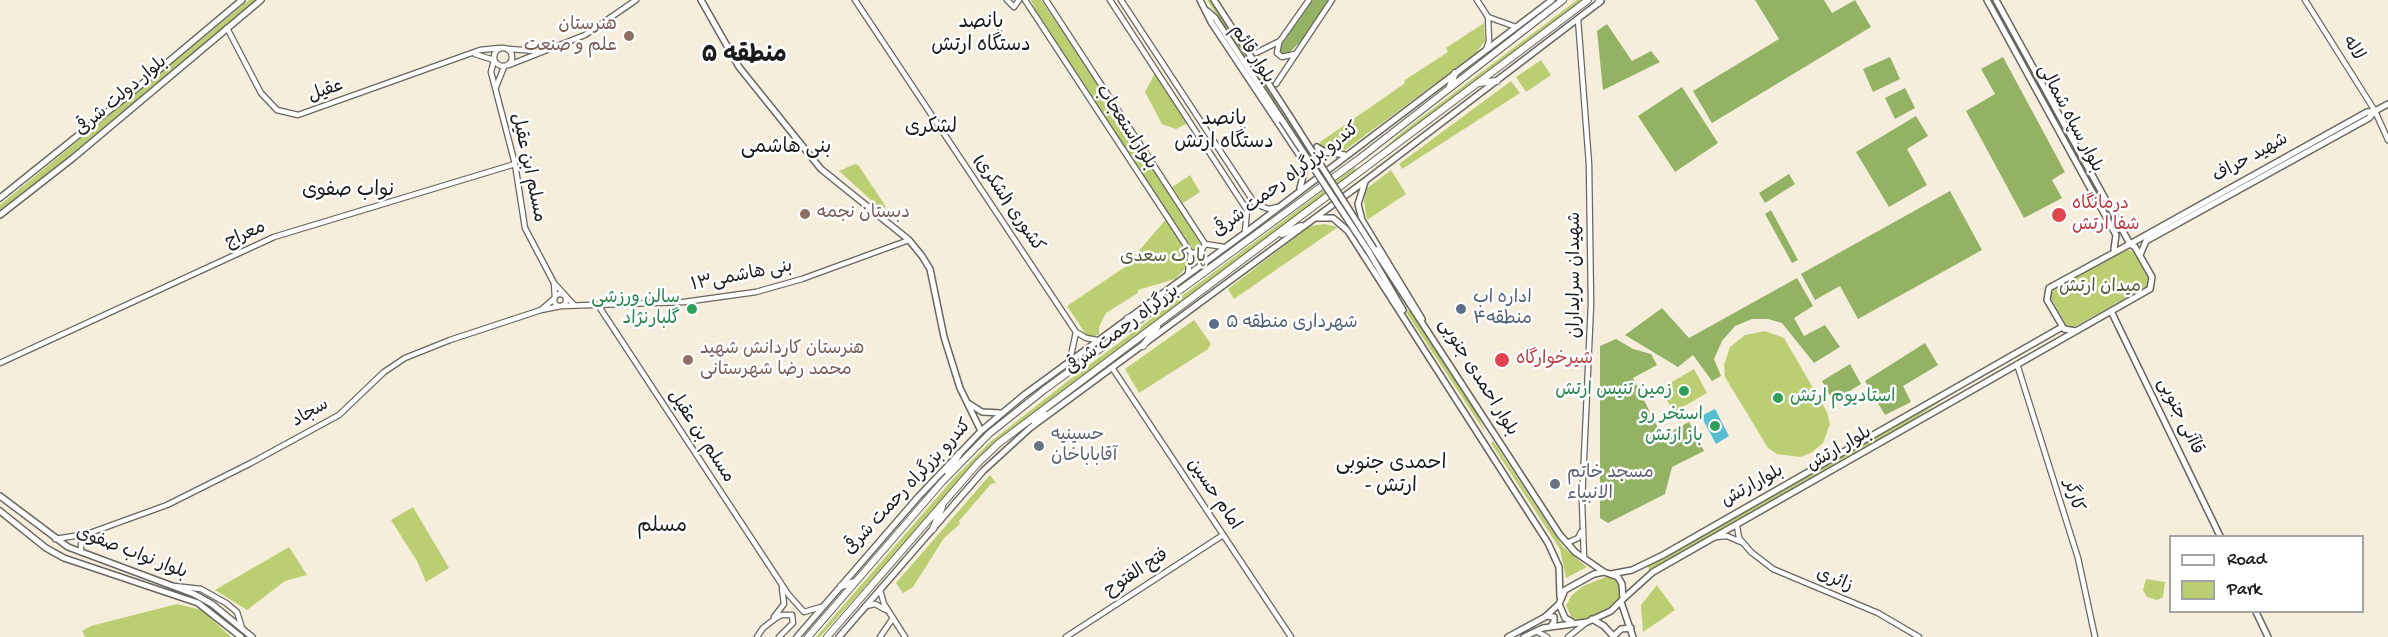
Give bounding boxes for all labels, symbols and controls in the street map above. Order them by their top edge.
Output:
district label: پانصد دستگاه ارتش [931,12,1031,59]
place label: هنرستان علم و صنعت [524,15,617,57]
street label: بلوار قائم [1224,21,1278,89]
marker: هنرستان علم و صنعت [622,29,636,43]
street label: لاله [2336,33,2368,65]
district label: منطقه ۵ [701,43,787,71]
street label: بلوار دولت شرقی [72,52,172,142]
street label: بلوار سپاه شمالی [2031,61,2107,177]
street label: عقیل [305,76,347,108]
street label: بلواراستعجاب [1090,81,1160,175]
district label: پانصد دستگاه ارتش [1174,109,1274,156]
street label: مسلم ابن عقیل [505,111,549,225]
district label: لشکری [905,117,957,141]
street label: کندرو بزرگراه رحمت شرقی [1209,119,1365,243]
street label: شهید حراف [2209,129,2293,189]
district label: بنی هاشمی [741,137,831,161]
street label: کشوری (لشکری) [967,151,1047,257]
district label: نواب صفوی [302,180,394,204]
place label: درمانگاه شفا ارتش [2072,194,2140,236]
place label: دبستان نجمه [817,203,910,225]
marker: درمانگاه شفا ارتش [2050,206,2068,224]
marker: دبستان نجمه [798,207,812,221]
street label: شهیدان سرایداران [1565,212,1587,338]
street label: معراج [222,218,270,254]
park label: پارک سعدی [1120,247,1206,269]
street label: بنی هاشمی۱۳ [689,257,795,297]
park label: میدان ارتش [2059,277,2141,299]
street label: بزرگراه رحمت شرقی [1062,281,1184,381]
place label: سالن ورزشی گلبارنژاد [591,288,680,330]
place label: اداره اب منطقه۴ [1473,288,1532,330]
marker: سالن ورزشی گلبارنژاد [685,302,699,316]
marker: اداره اب منطقه۴ [1454,302,1468,316]
place label: شهرداری منطقه ۵ [1226,313,1358,335]
street label: بلوار احمدی جنوبی [1432,315,1522,441]
marker: شهرداری منطقه ۵ [1207,317,1221,331]
place label: هنرستان کاردانش شهید محمد رضا شهرستانی [700,339,864,382]
place label: شیرخوارگاه [1516,349,1593,371]
marker: شیرخوارگاه [1493,351,1511,369]
marker: هنرستان کاردانش شهید محمد رضا شهرستانی [681,353,695,367]
street label: قاآنی جنوبی [2151,375,2207,459]
place label: زمین تنیس ارتش [1555,380,1672,402]
marker: زمین تنیس ارتش [1677,384,1691,398]
street label: مسلم بن عقیل [662,386,738,488]
place label: استادیوم ارتش [1790,387,1895,409]
marker: استادیوم ارتش [1771,391,1785,405]
street label: سجاد [289,395,333,433]
place label: استخر رو باز ارتش [1640,405,1703,448]
street label: کندرو بزرگراه رحمت شرقی [840,415,978,561]
marker: استخر رو باز ارتش [1708,419,1722,433]
street label: بلوار ارتش [1804,423,1876,477]
place label: حسینیه آقاباباخان [1051,425,1117,468]
marker: حسینیه آقاباباخان [1032,439,1046,453]
district label: احمدی جنوبی - ارتش [1336,453,1446,500]
street label: امام حسین [1181,455,1245,535]
street label: بلوارارتش [1718,461,1788,513]
place label: مسجد خاتم الانبیاء [1567,463,1654,506]
marker: مسجد خاتم الانبیاء [1548,477,1562,491]
street label: کارگر [2057,477,2087,515]
district label: مسلم [637,516,687,540]
street label: بلوار نواب صفوی [72,523,190,585]
legend [2169,535,2364,613]
street label: فتح الفتوح [1101,545,1173,603]
text: Road [2227,550,2266,571]
street label: زائری [1812,564,1856,598]
text: Park [2227,580,2261,601]

